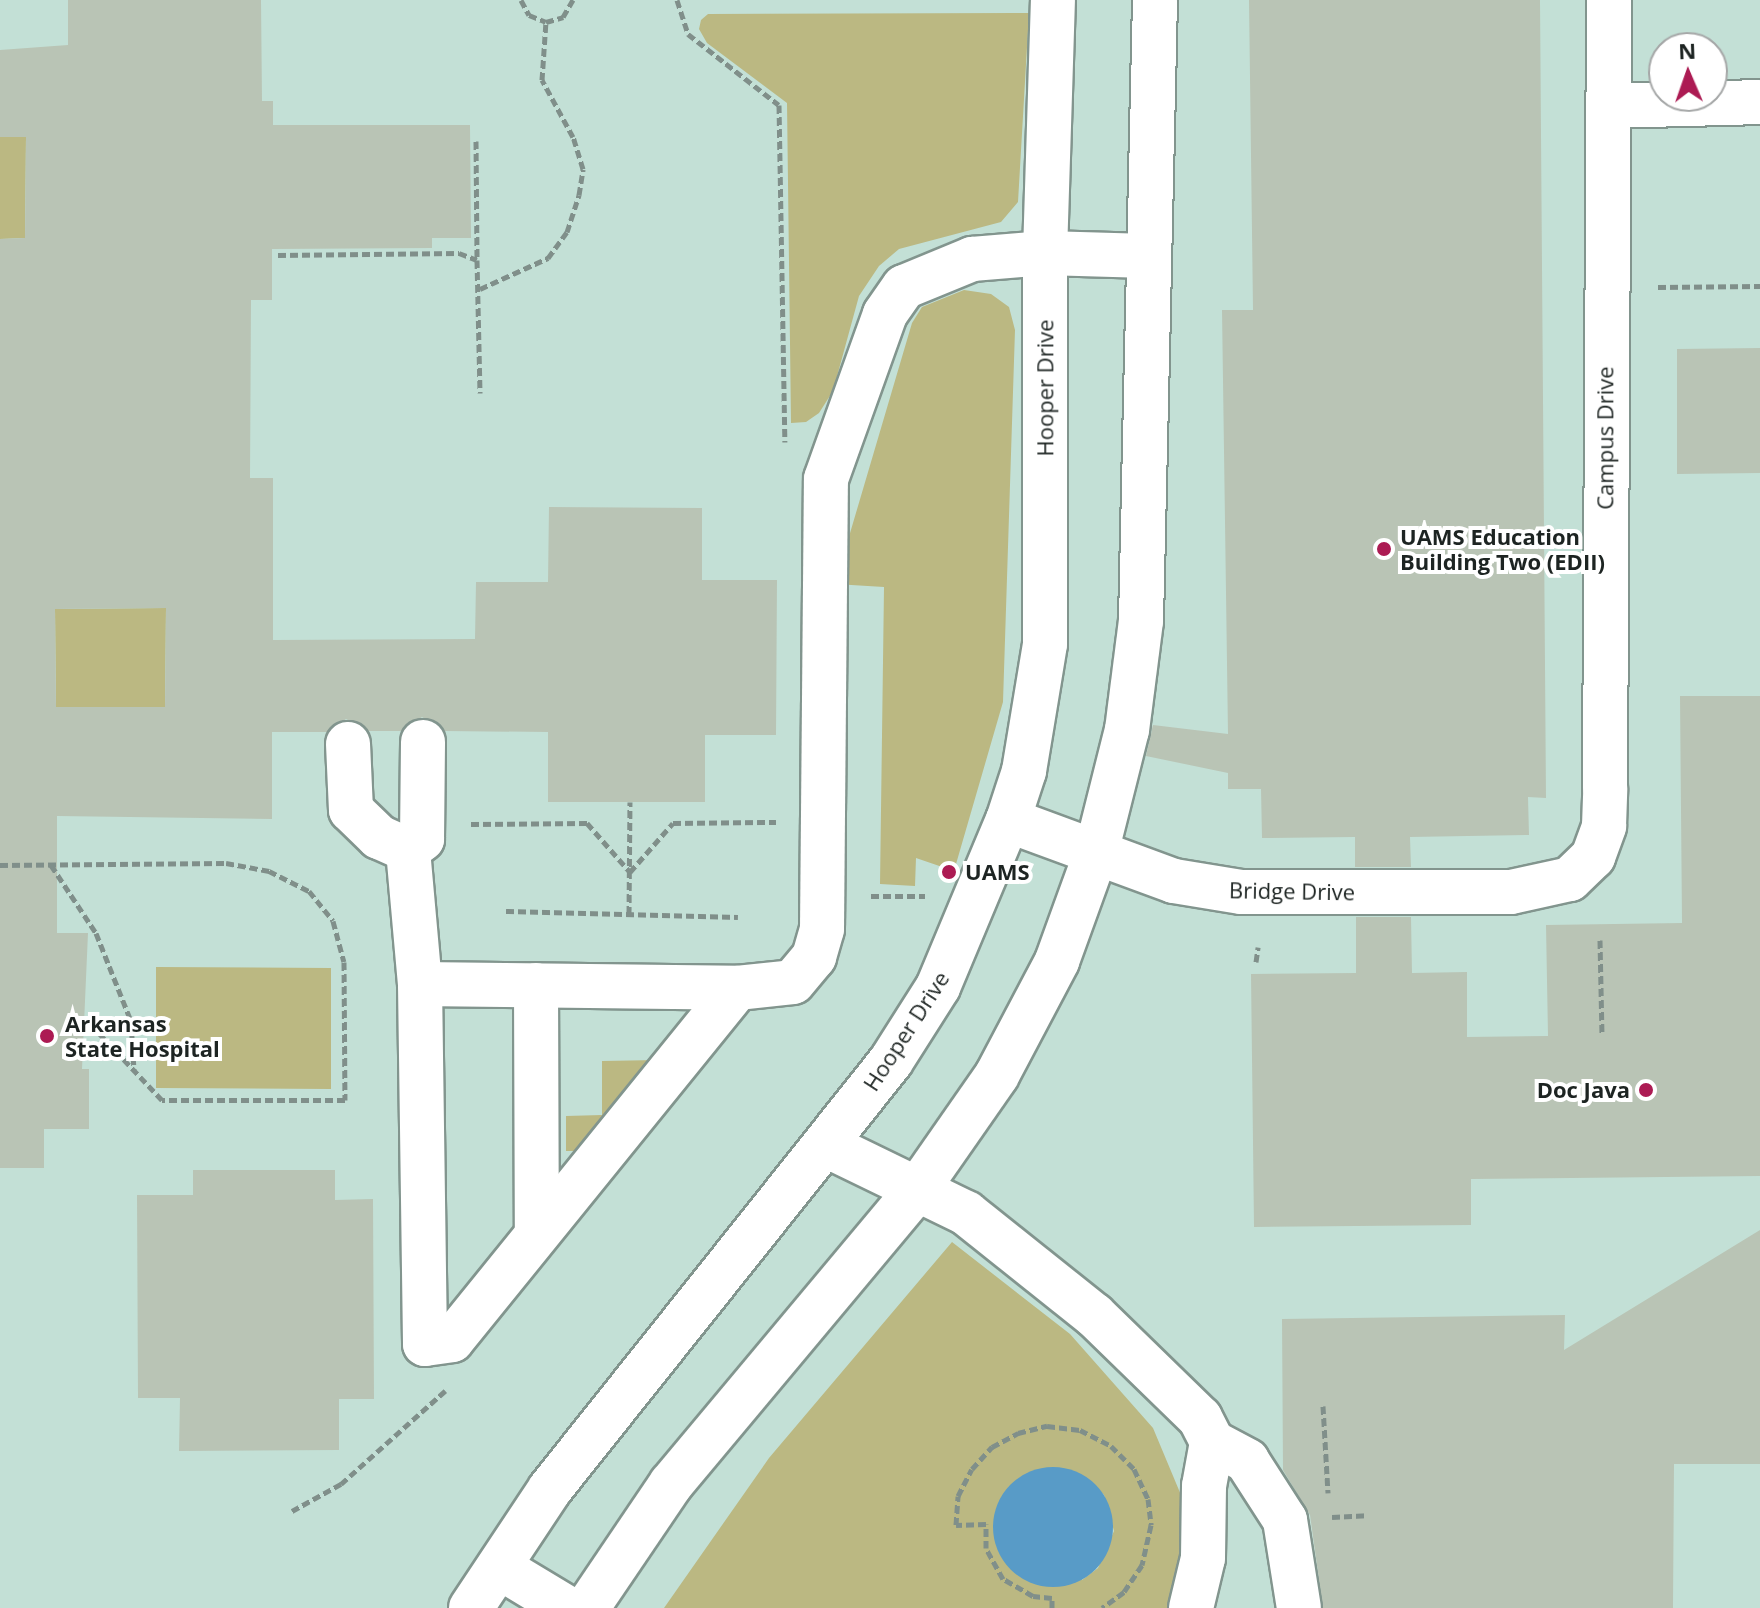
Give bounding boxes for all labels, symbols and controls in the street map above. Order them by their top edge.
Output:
north arrow [1648,32,1728,112]
text: N [1678,35,1697,65]
street label: Hooper Drive [1032,319,1058,457]
street label: Campus Drive [1592,366,1618,510]
place label: UAMS Education Building Two (EDII) [1400,523,1605,574]
marker: UAMS Education Building Two (EDII) [1375,540,1393,558]
place label: UAMS [965,859,1030,885]
marker: UAMS [940,863,958,881]
street label: Bridge Drive [1229,877,1355,905]
street label: Hooper Drive [858,966,954,1096]
place label: Arkansas State Hospital [65,1010,220,1062]
marker: Arkansas State Hospital [36,1025,58,1047]
place label: Doc Java [1537,1077,1630,1103]
marker: Doc Java [1637,1081,1655,1099]

